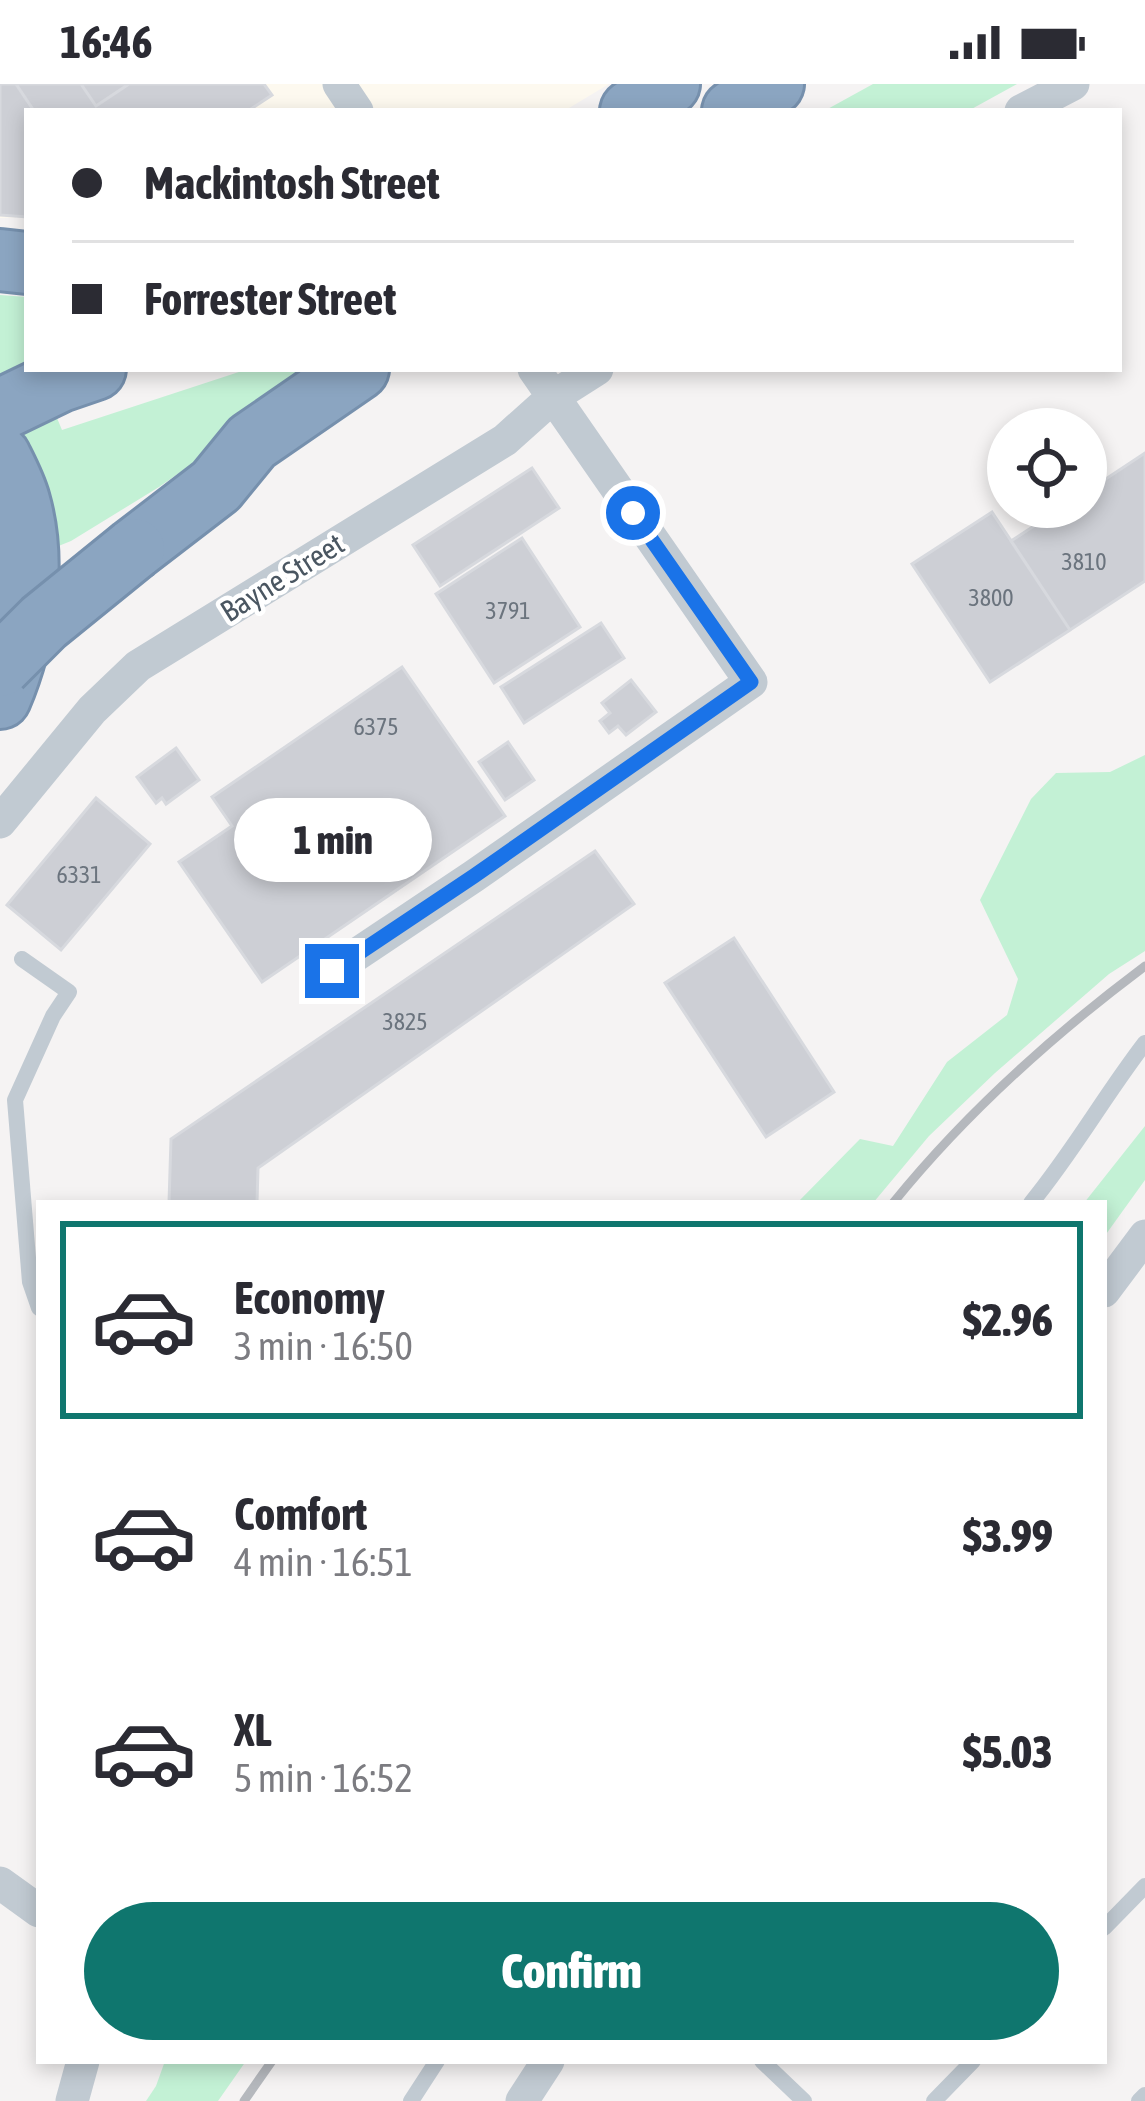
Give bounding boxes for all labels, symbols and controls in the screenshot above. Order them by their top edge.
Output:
text: 16:46 [60,16,153,68]
text: Mackintosh Street [144,157,440,209]
text: Forrester Street [144,273,396,325]
map controls [987,408,1107,528]
button: locate [987,408,1107,528]
route start [606,486,660,540]
street label: Bayne Street [214,526,350,628]
house number: 3810 [1061,548,1107,575]
house number: 3800 [968,584,1014,611]
house number: 3791 [485,597,531,624]
house number: 6375 [353,713,399,740]
callout: 1 min [233,797,431,881]
text: 1 min [293,818,373,862]
house number: 6331 [56,861,102,888]
route end [305,944,359,998]
house number: 3825 [382,1008,428,1035]
icon: car [90,1266,198,1374]
text: Economy [234,1272,385,1324]
text: $2.96 [963,1294,1053,1346]
text: 3 min · 16:50 [234,1324,413,1368]
icon: car [90,1482,198,1590]
text: Comfort [234,1488,367,1540]
text: $3.99 [963,1510,1053,1562]
text: 4 min · 16:51 [234,1540,413,1584]
icon: car [90,1698,198,1806]
text: XL [234,1704,272,1756]
text: $5.03 [963,1726,1053,1778]
text: 5 min · 16:52 [234,1756,413,1800]
button: Confirm [84,1902,1059,2040]

